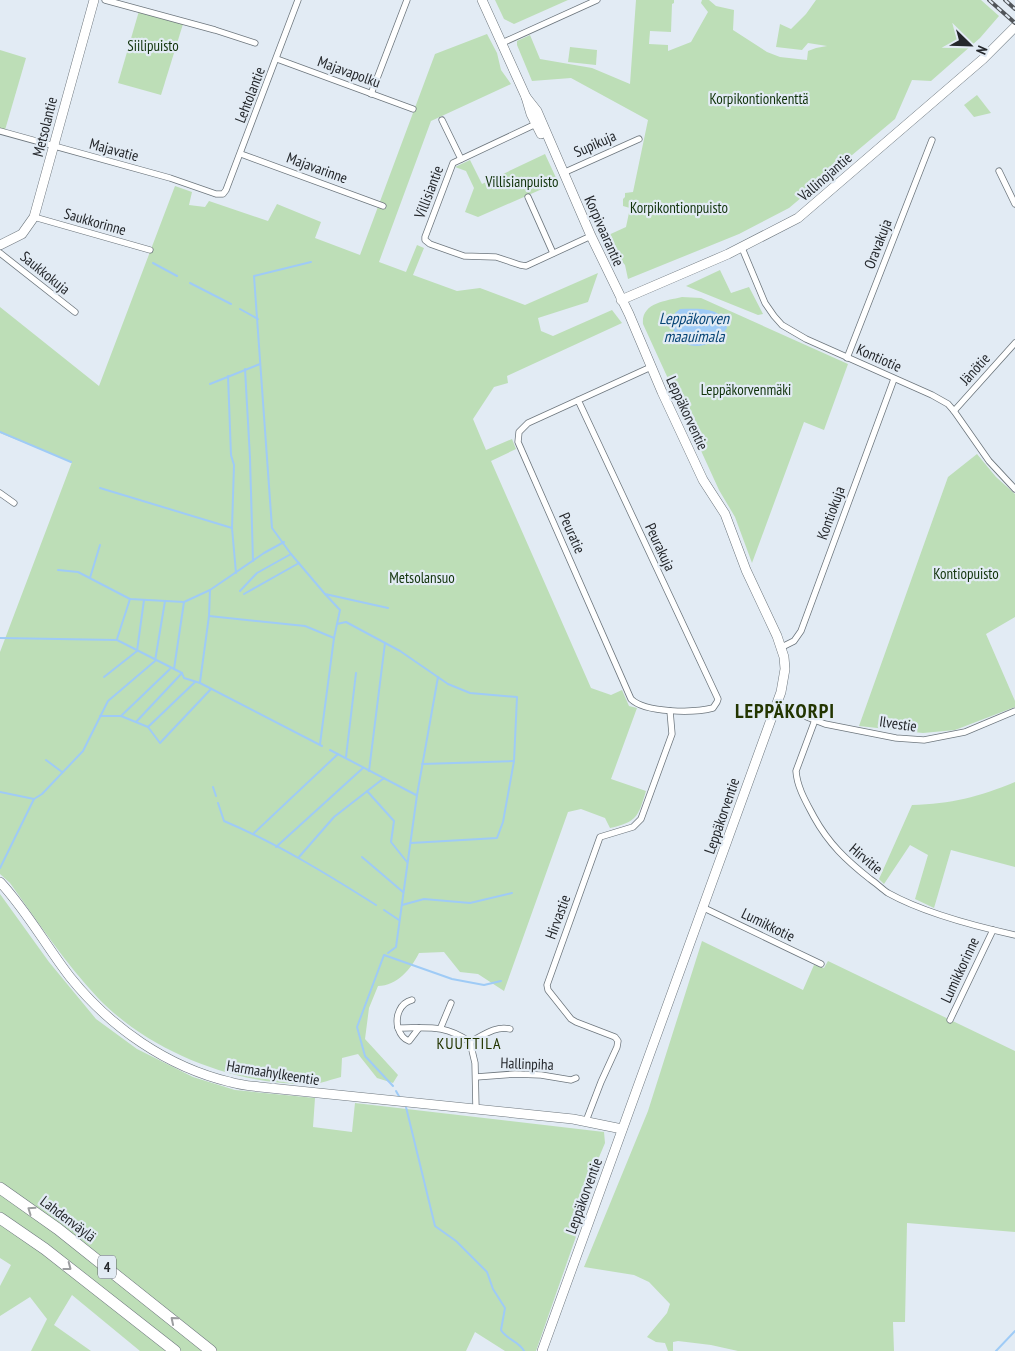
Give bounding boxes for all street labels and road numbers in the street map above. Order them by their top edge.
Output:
street label: Majavapolku [315,51,383,92]
street label: Lehtolantie [230,64,269,126]
street label: Metsolantie [28,95,61,159]
street label: Supikuja [571,126,619,161]
street label: Majavatie [87,134,141,165]
street label: Majavarinne [284,148,350,187]
street label: Vallinojantie [793,148,855,206]
street label: Villisiantie [409,163,447,222]
street label: Korpivaarantie [580,193,628,269]
street label: Saukkorinne [62,204,128,239]
street label: Oravakuja [859,216,896,271]
street label: Saukkokuja [17,247,74,298]
street label: Kontiotie [854,339,905,376]
street label: Jänötie [955,349,994,389]
street label: Leppäkorventie [662,373,713,453]
street label: Kontiokuja [812,484,849,542]
street label: Peuratie [555,509,590,556]
street label: Peurakuja [641,520,680,574]
street label: Ilvestie [878,711,918,736]
street label: Leppäkorventie [700,775,743,856]
street label: Hirvitie [846,839,887,878]
street label: Hirvastie [541,892,574,942]
street label: Lumikkotie [738,903,798,946]
street label: Lumikkorinne [936,934,983,1006]
street label: Hallinpiha [500,1053,554,1074]
street label: Harmaahylkeentie [225,1056,321,1089]
street label: Leppäkorventie [561,1155,606,1236]
street label: Lahdenväylä [37,1191,100,1246]
road number: 4 [98,1256,116,1278]

